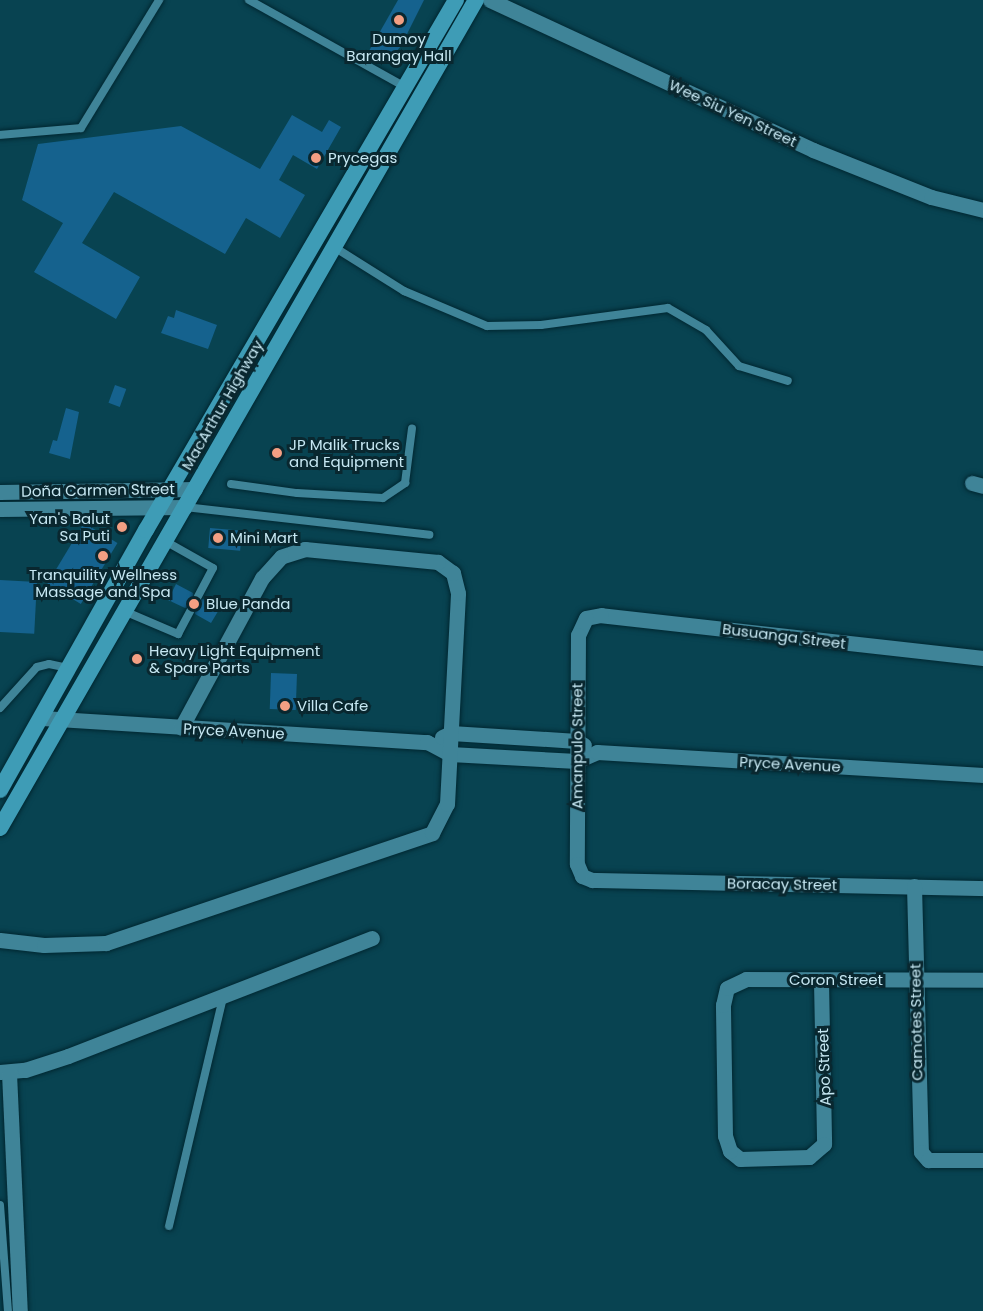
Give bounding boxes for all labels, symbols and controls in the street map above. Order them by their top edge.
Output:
marker: Dumoy Barangay Hall [392,13,406,27]
place label: Dumoy Barangay Hall [346,29,452,64]
street label: Wee Siu Yen Street [666,75,800,151]
place label: Prycegas [328,149,397,167]
marker: Prycegas [309,151,323,165]
street label: MacArthur Highway [178,337,266,473]
place label: JP Malik Trucks and Equipment [289,435,404,470]
marker: JP Malik Trucks and Equipment [270,446,284,460]
street label: Doña Carmen Street [21,480,175,500]
place label: Yan's Balut Sa Puti [29,509,110,544]
marker: Yan's Balut Sa Puti [115,520,129,534]
place label: Mini Mart [230,529,298,547]
marker: Mini Mart [211,531,225,545]
marker: Tranquility Wellness Massage and Spa [96,549,110,563]
place label: Tranquility Wellness Massage and Spa [29,565,177,600]
place label: Blue Panda [206,595,290,613]
marker: Blue Panda [187,597,201,611]
street label: Busuanga Street [721,620,847,652]
place label: Heavy Light Equipment & Spare Parts [149,641,320,676]
marker: Heavy Light Equipment & Spare Parts [130,652,144,666]
street label: Amanpulo Street [568,683,586,809]
place label: Villa Cafe [297,697,368,715]
marker: Villa Cafe [278,699,292,713]
street label: Pryce Avenue [183,719,285,743]
street label: Pryce Avenue [739,752,841,776]
street label: Boracay Street [727,874,837,894]
street label: Camotes Street [906,963,926,1081]
street label: Coron Street [789,971,883,989]
street label: Apo Street [814,1028,834,1106]

